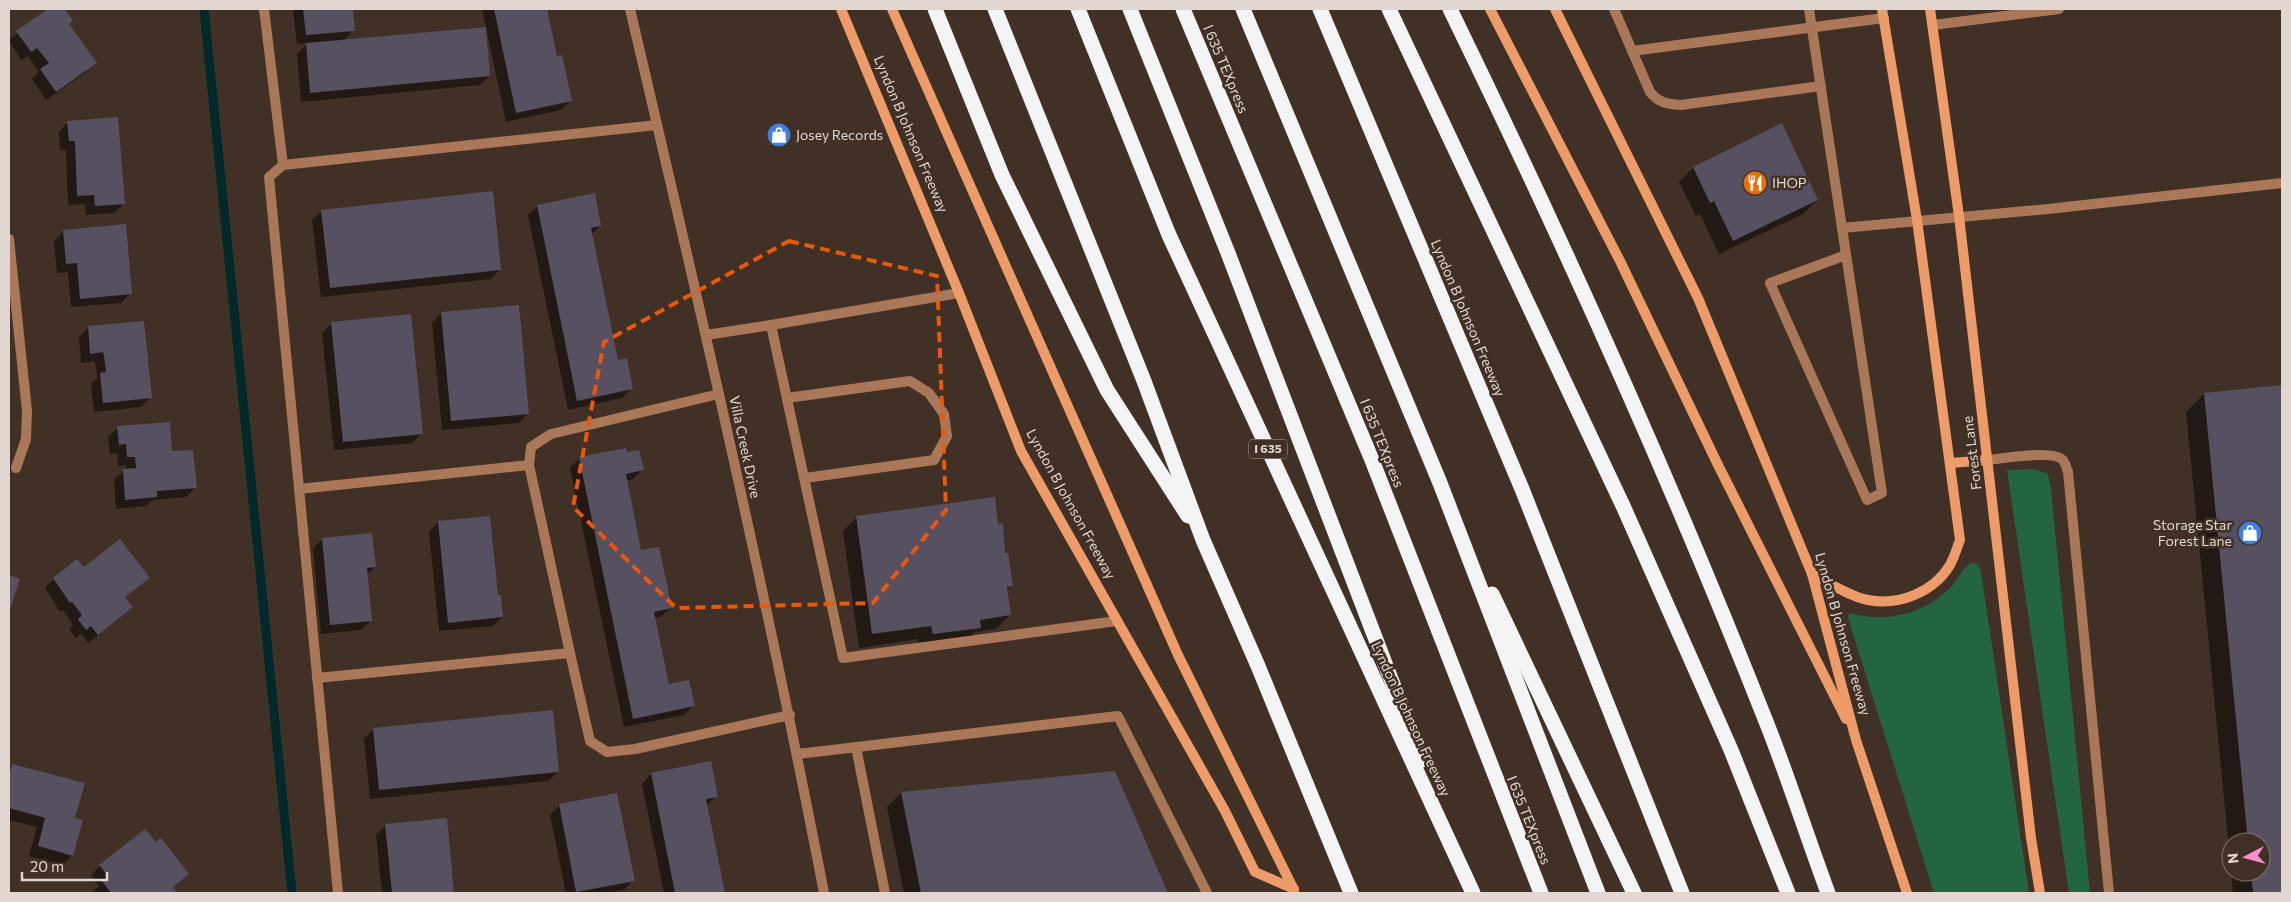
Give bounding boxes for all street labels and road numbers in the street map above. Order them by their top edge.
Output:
street label: I 635 TEXpress [1200,22,1253,116]
street label: Lyndon B Johnson Freeway [871,53,952,215]
street label: Lyndon B Johnson Freeway [1428,237,1509,399]
street label: Villa Creek Drive [726,394,765,500]
street label: I 635 TEXpress [1357,396,1408,490]
street label: Forest Lane [1959,415,1984,491]
street label: Lyndon B Johnson Freeway [1023,426,1120,582]
road number: I 635 [1249,439,1287,458]
street label: Lyndon B Johnson Freeway [1812,550,1875,717]
street label: Lyndon B Johnson Freeway [1368,639,1455,799]
street label: I 635 TEXpress [1504,773,1555,867]

